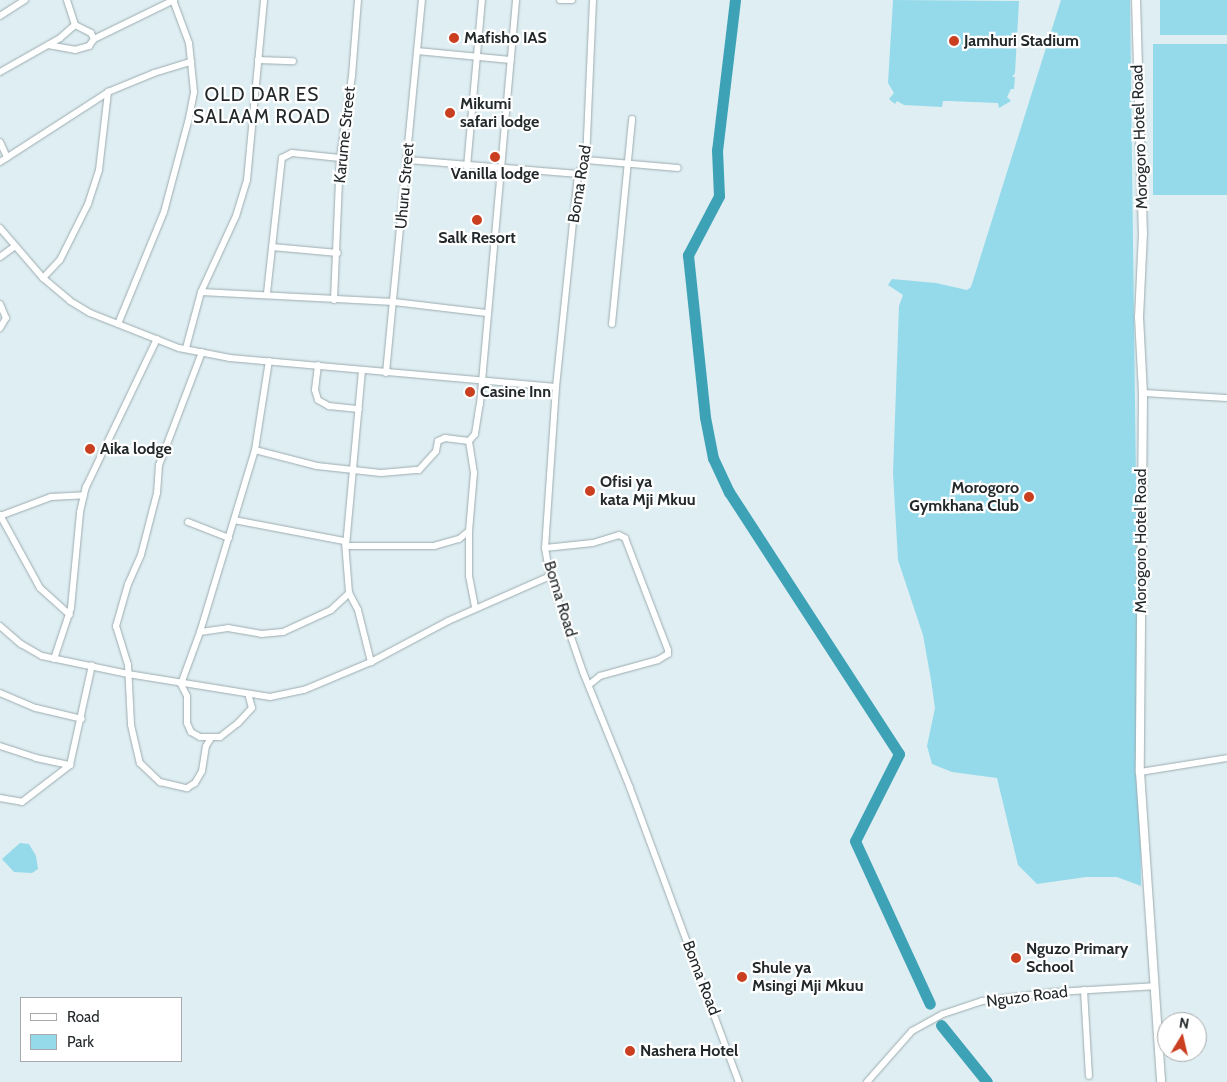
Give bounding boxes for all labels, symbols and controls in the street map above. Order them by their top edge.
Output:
place label: Mafisho IAS [464,28,547,48]
place label: Jamhuri Stadium [964,31,1079,51]
marker: Mafisho IAS [448,32,460,44]
marker: Jamhuri Stadium [948,35,960,47]
street label: Morogoro Hotel Road [1128,64,1152,210]
district label: OLD DAR ES SALAAM ROAD [192,84,332,128]
street label: Karume Street [330,86,360,184]
place label: Mikumi safari lodge [460,94,539,132]
marker: Mikumi safari lodge [444,107,456,119]
street label: Uhuru Street [392,142,418,230]
street label: Boma Road [564,144,596,224]
marker: Vanilla lodge [489,151,501,163]
place label: Vanilla lodge [451,164,539,184]
marker: Salk Resort [471,214,483,226]
place label: Salk Resort [438,228,516,248]
place label: Casine Inn [480,382,551,402]
marker: Casine Inn [464,386,476,398]
place label: Aika lodge [100,439,172,459]
marker: Aika lodge [84,443,96,455]
street label: Morogoro Hotel Road [1131,469,1151,613]
place label: Ofisi ya kata Mji Mkuu [600,472,696,510]
place label: Morogoro Gymkhana Club [909,478,1019,516]
marker: Ofisi ya kata Mji Mkuu [584,485,596,497]
marker: Morogoro Gymkhana Club [1023,491,1035,503]
street label: Boma Road [539,559,581,639]
street label: Boma Road [678,938,724,1018]
place label: Nguzo Primary School [1026,939,1128,977]
marker: Nguzo Primary School [1010,952,1022,964]
place label: Shule ya Msingi Mji Mkuu [752,958,864,996]
marker: Shule ya Msingi Mji Mkuu [736,971,748,983]
street label: Nguzo Road [985,982,1069,1012]
legend [20,997,182,1062]
text: Road [67,1008,100,1026]
north arrow [1157,1012,1207,1062]
text: N [1178,1014,1190,1033]
text: Park [67,1033,94,1051]
place label: Nashera Hotel [640,1041,738,1061]
marker: Nashera Hotel [624,1045,636,1057]

